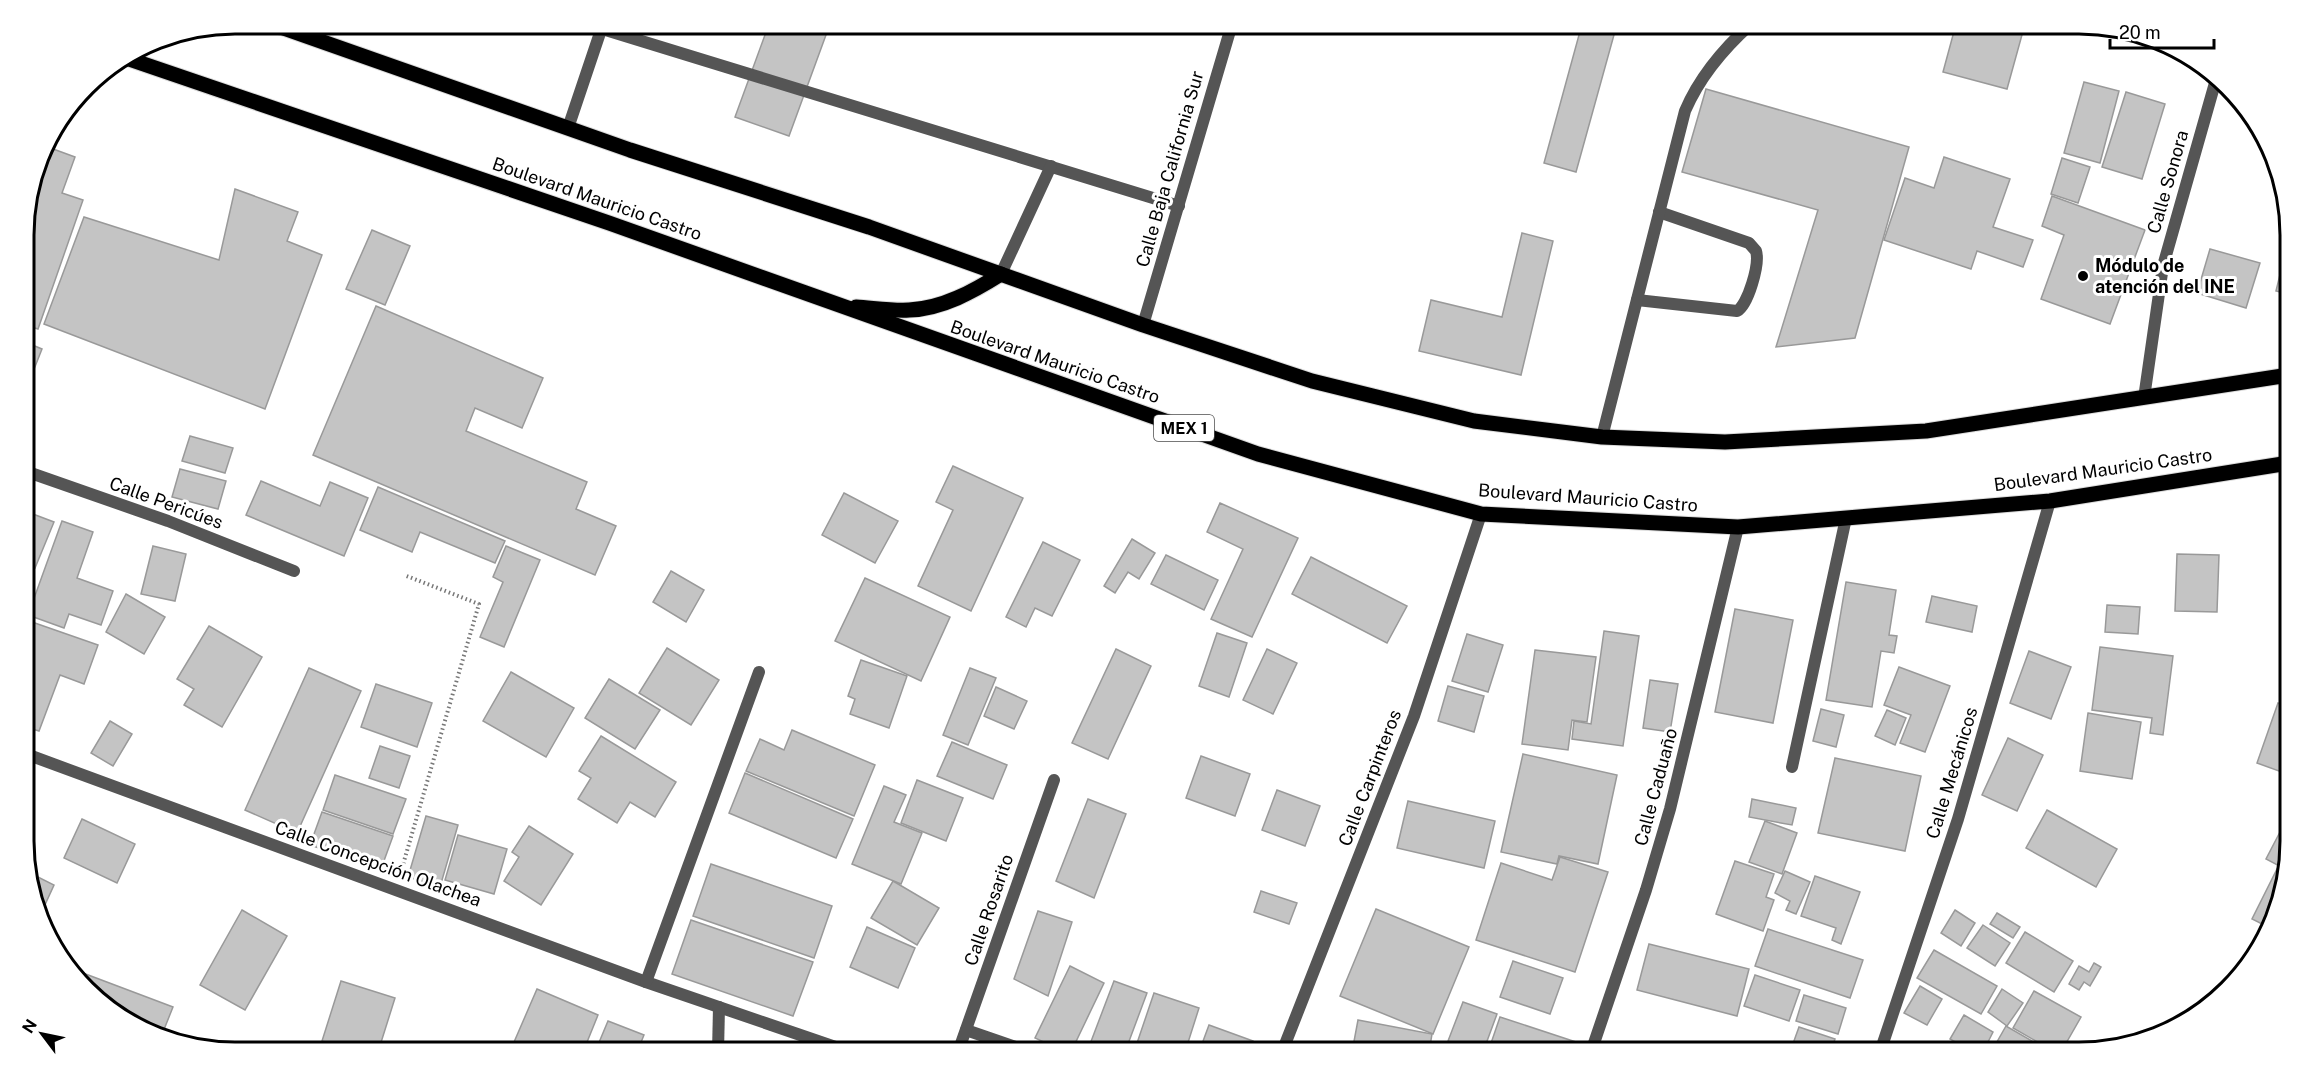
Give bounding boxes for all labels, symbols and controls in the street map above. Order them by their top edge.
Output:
scale bar [2110,12,2214,50]
text: 20 m [2119,22,2161,43]
street label: Calle Baja California Sur [1131,68,1208,269]
street label: Calle Sonora [2143,128,2192,236]
street label: Boulevard Mauricio Castro [490,153,705,244]
place label: Módulo de atención del INE [2095,255,2235,297]
marker: Módulo de atención del INE [2076,269,2090,283]
street label: Boulevard Mauricio Castro [948,316,1163,407]
road number: MEX 1 [1154,415,1214,441]
street label: Boulevard Mauricio Castro [1992,444,2213,495]
street label: Calle Pericúes [107,472,226,533]
street label: Boulevard Mauricio Castro [1477,479,1699,516]
street label: Calle Mecánicos [1922,705,1981,841]
street label: Calle Carpinteros [1334,707,1405,849]
street label: Calle Caduaño [1630,726,1681,848]
street label: Calle Concepción Olachea [272,816,484,911]
street label: Calle Rosarito [960,851,1017,968]
north arrow [12,1004,72,1064]
text: N [18,1016,41,1037]

